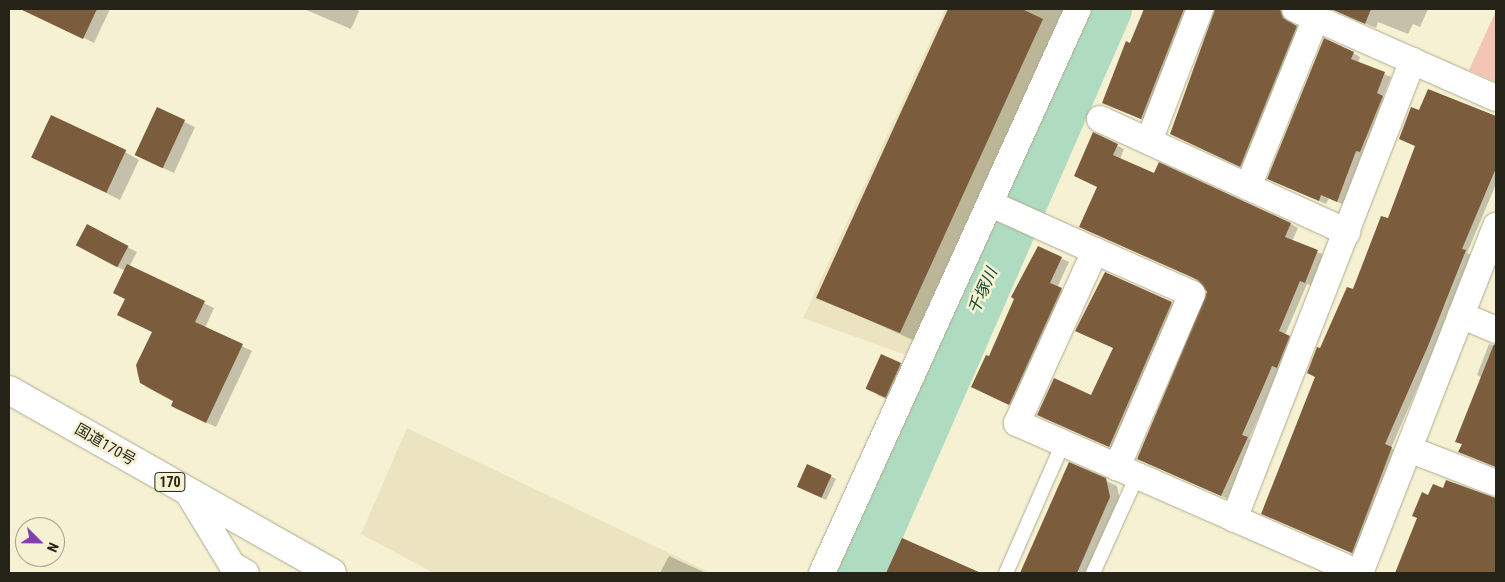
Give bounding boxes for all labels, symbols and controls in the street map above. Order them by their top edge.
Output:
water label: 千塚川 [964,265,1002,317]
street label: 国道170号 [71,420,139,470]
road number: 170 [154,471,186,494]
north arrow [15,517,65,567]
text: N [44,540,62,555]

